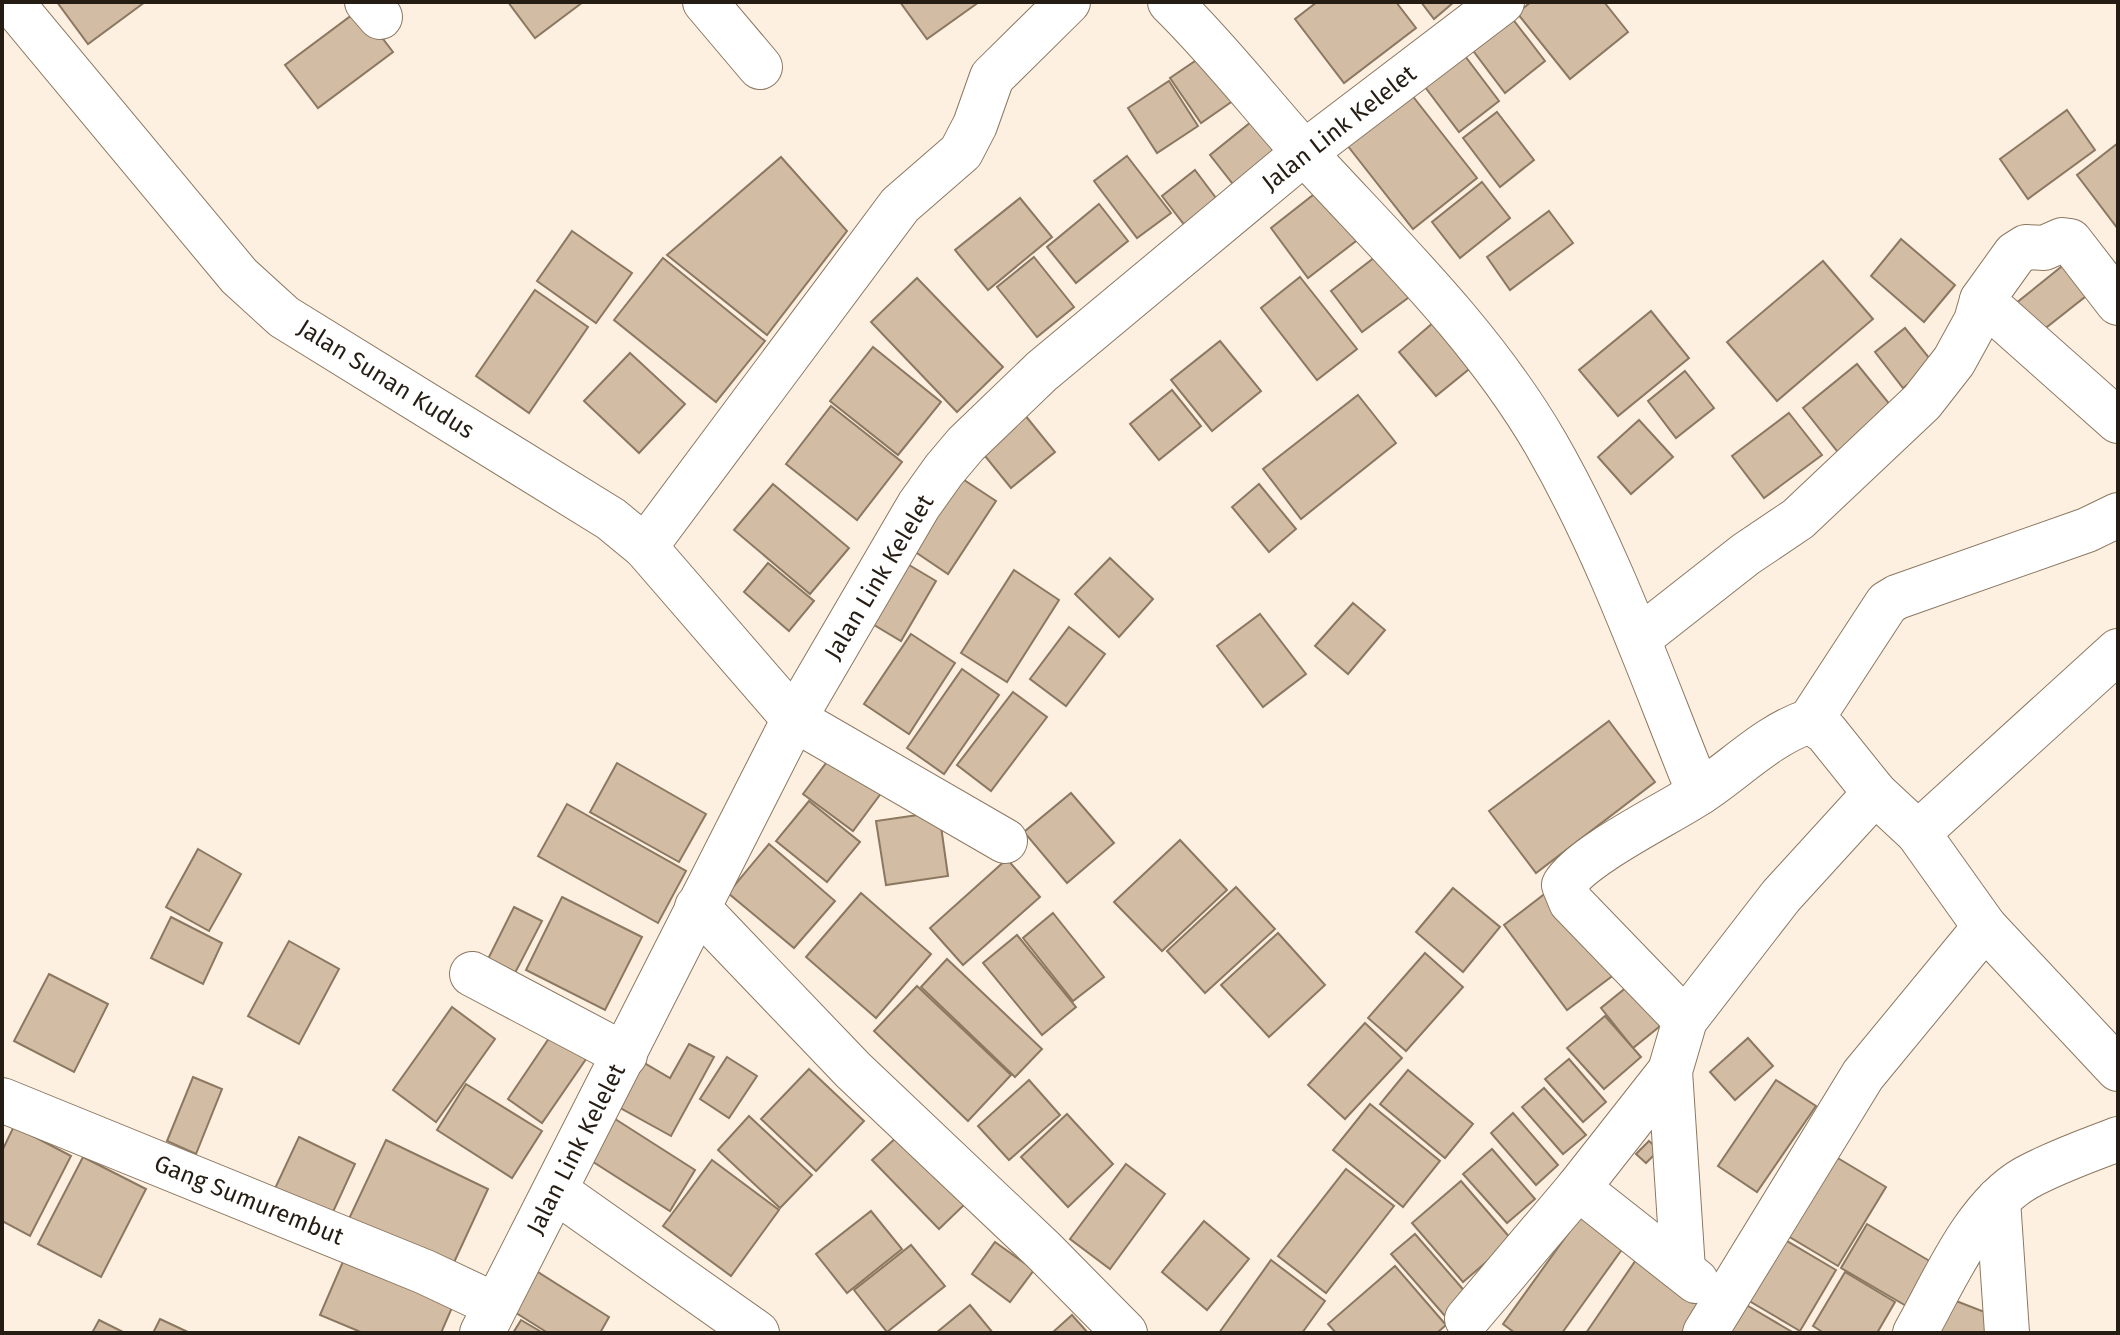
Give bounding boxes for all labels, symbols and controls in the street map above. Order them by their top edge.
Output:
street label: Jalan Link Kelelet [1257,59,1422,197]
street label: Jalan Sunan Kudus [293,313,479,445]
street label: Jalan Link Kelelet [819,489,939,665]
street label: Jalan Link Kelelet [521,1059,631,1239]
street label: Gang Sumurembut [150,1149,348,1251]

